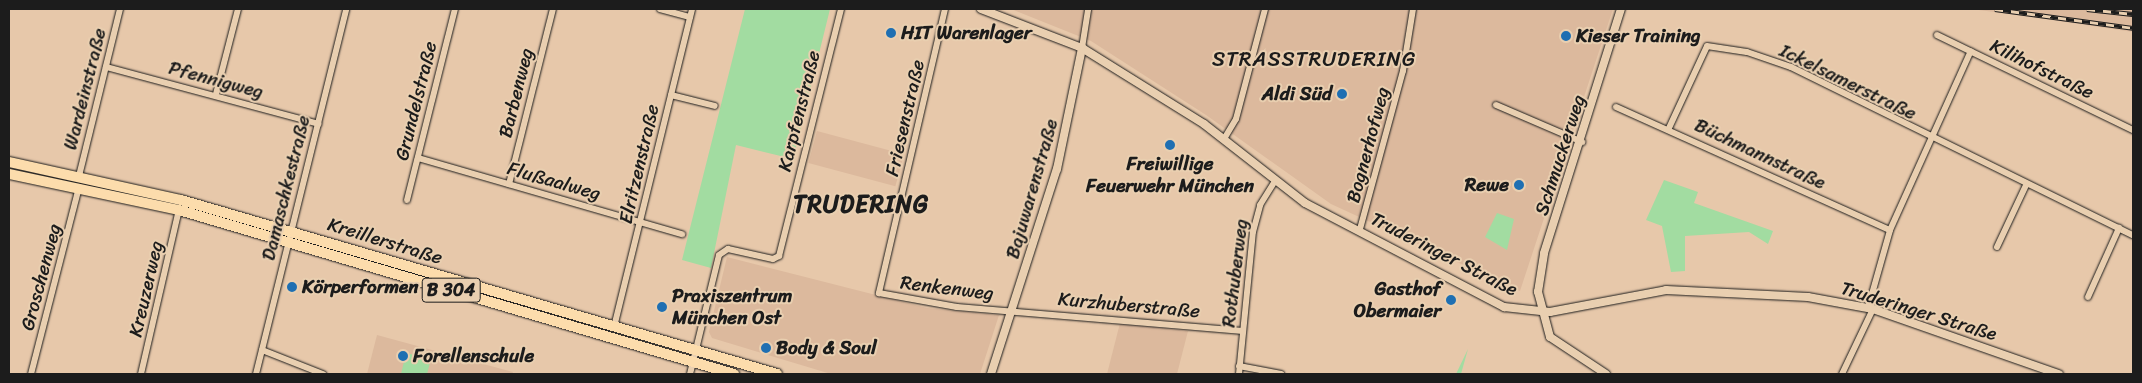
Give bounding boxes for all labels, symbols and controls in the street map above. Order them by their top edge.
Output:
place label: HIT Warenlager [901,22,1031,44]
place label: Kieser Training [1576,25,1700,47]
street label: Wardeinstraße [59,26,111,152]
marker: HIT Warenlager [885,27,897,39]
marker: Kieser Training [1560,30,1572,42]
street label: Kilihofstraße [1987,34,2097,104]
street label: Grundelstraße [390,39,442,163]
street label: Ickelsamerstraße [1776,39,1920,125]
street label: Barbenweg [494,46,538,140]
district label: STRASSTRUDERING [1211,46,1417,72]
street label: Karpfenstraße [773,48,825,174]
street label: Pfennigweg [166,56,266,104]
street label: Friesenstraße [881,58,929,178]
place label: Aldi Süd [1262,83,1332,105]
street label: Bognerhofweg [1342,85,1394,205]
marker: Aldi Süd [1336,88,1348,100]
street label: Schmuckerweg [1530,92,1590,218]
street label: Elritzenstraße [614,102,664,226]
street label: Damaschkestraße [257,113,315,263]
street label: Büchmannstraße [1691,114,1829,194]
street label: Bajuwarenstraße [1001,116,1063,262]
marker: Freiwillige Feuerwehr München [1164,139,1176,151]
place label: Freiwillige Feuerwehr München [1086,153,1254,197]
street label: Flußaalweg [505,157,603,205]
place label: Rewe [1465,174,1509,196]
marker: Rewe [1513,179,1525,191]
district label: TRUDERING [793,191,929,219]
street label: Truderinger Straße [1366,207,1522,301]
street label: Kreillerstraße [325,213,445,269]
street label: Rothuberweg [1217,217,1253,329]
street label: Groschenweg [16,221,66,333]
street label: Kreuzerweg [124,239,168,339]
street label: Renkenweg [899,271,995,305]
road number: B 304 [421,274,481,306]
place label: Körperformen [302,276,418,298]
street label: Truderinger Straße [1838,276,2000,346]
place label: Gasthof Obermaier [1354,278,1441,322]
marker: Körperformen [286,281,298,293]
place label: Praxiszentrum München Ost [672,285,792,329]
street label: Kurzhuberstraße [1057,287,1201,323]
marker: Gasthof Obermaier [1445,294,1457,306]
marker: Praxiszentrum München Ost [656,301,668,313]
place label: Body & Soul [776,337,877,359]
marker: Body & Soul [760,342,772,354]
place label: Forellenschule [413,345,534,367]
marker: Forellenschule [397,350,409,362]

